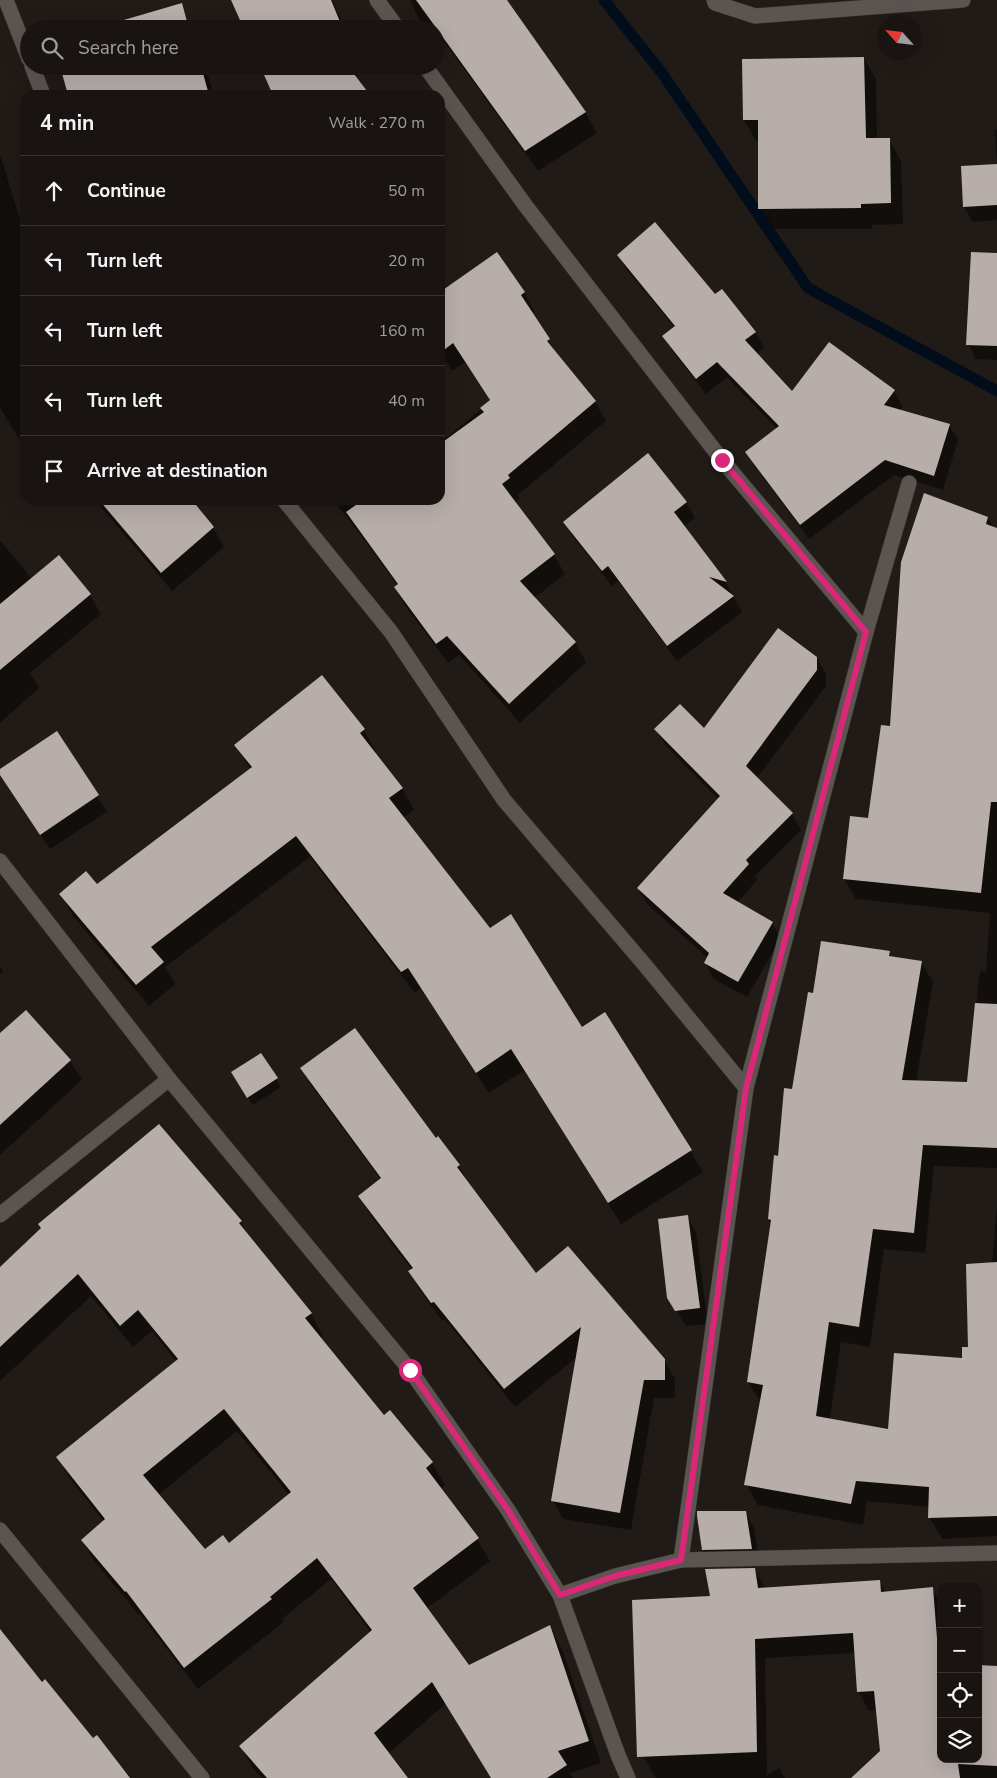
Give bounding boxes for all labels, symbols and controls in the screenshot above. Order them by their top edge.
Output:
north arrow [877,15,922,60]
search box [20,20,445,75]
icon: search [38,34,66,62]
text: Search here [78,35,179,61]
text: 4 min [40,109,94,137]
text: Walk · 270 m [329,112,425,134]
icon: ahead [40,177,68,205]
text: Continue [87,178,166,204]
text: 50 m [388,180,425,202]
icon: left [40,247,68,275]
text: Turn left [87,248,162,274]
text: 20 m [388,250,425,272]
icon: left [40,317,68,345]
text: Turn left [87,318,162,344]
text: 160 m [378,320,425,342]
icon: left [40,387,68,415]
text: Turn left [87,388,162,414]
text: 40 m [388,390,425,412]
route end [711,449,734,472]
icon: arrive [40,457,68,485]
text: Arrive at destination [87,458,268,484]
route start [399,1359,422,1382]
map controls [937,1583,982,1763]
button: + [937,1583,982,1628]
button: − [937,1628,982,1673]
button: locate [937,1673,982,1718]
button: layers [937,1718,982,1763]

